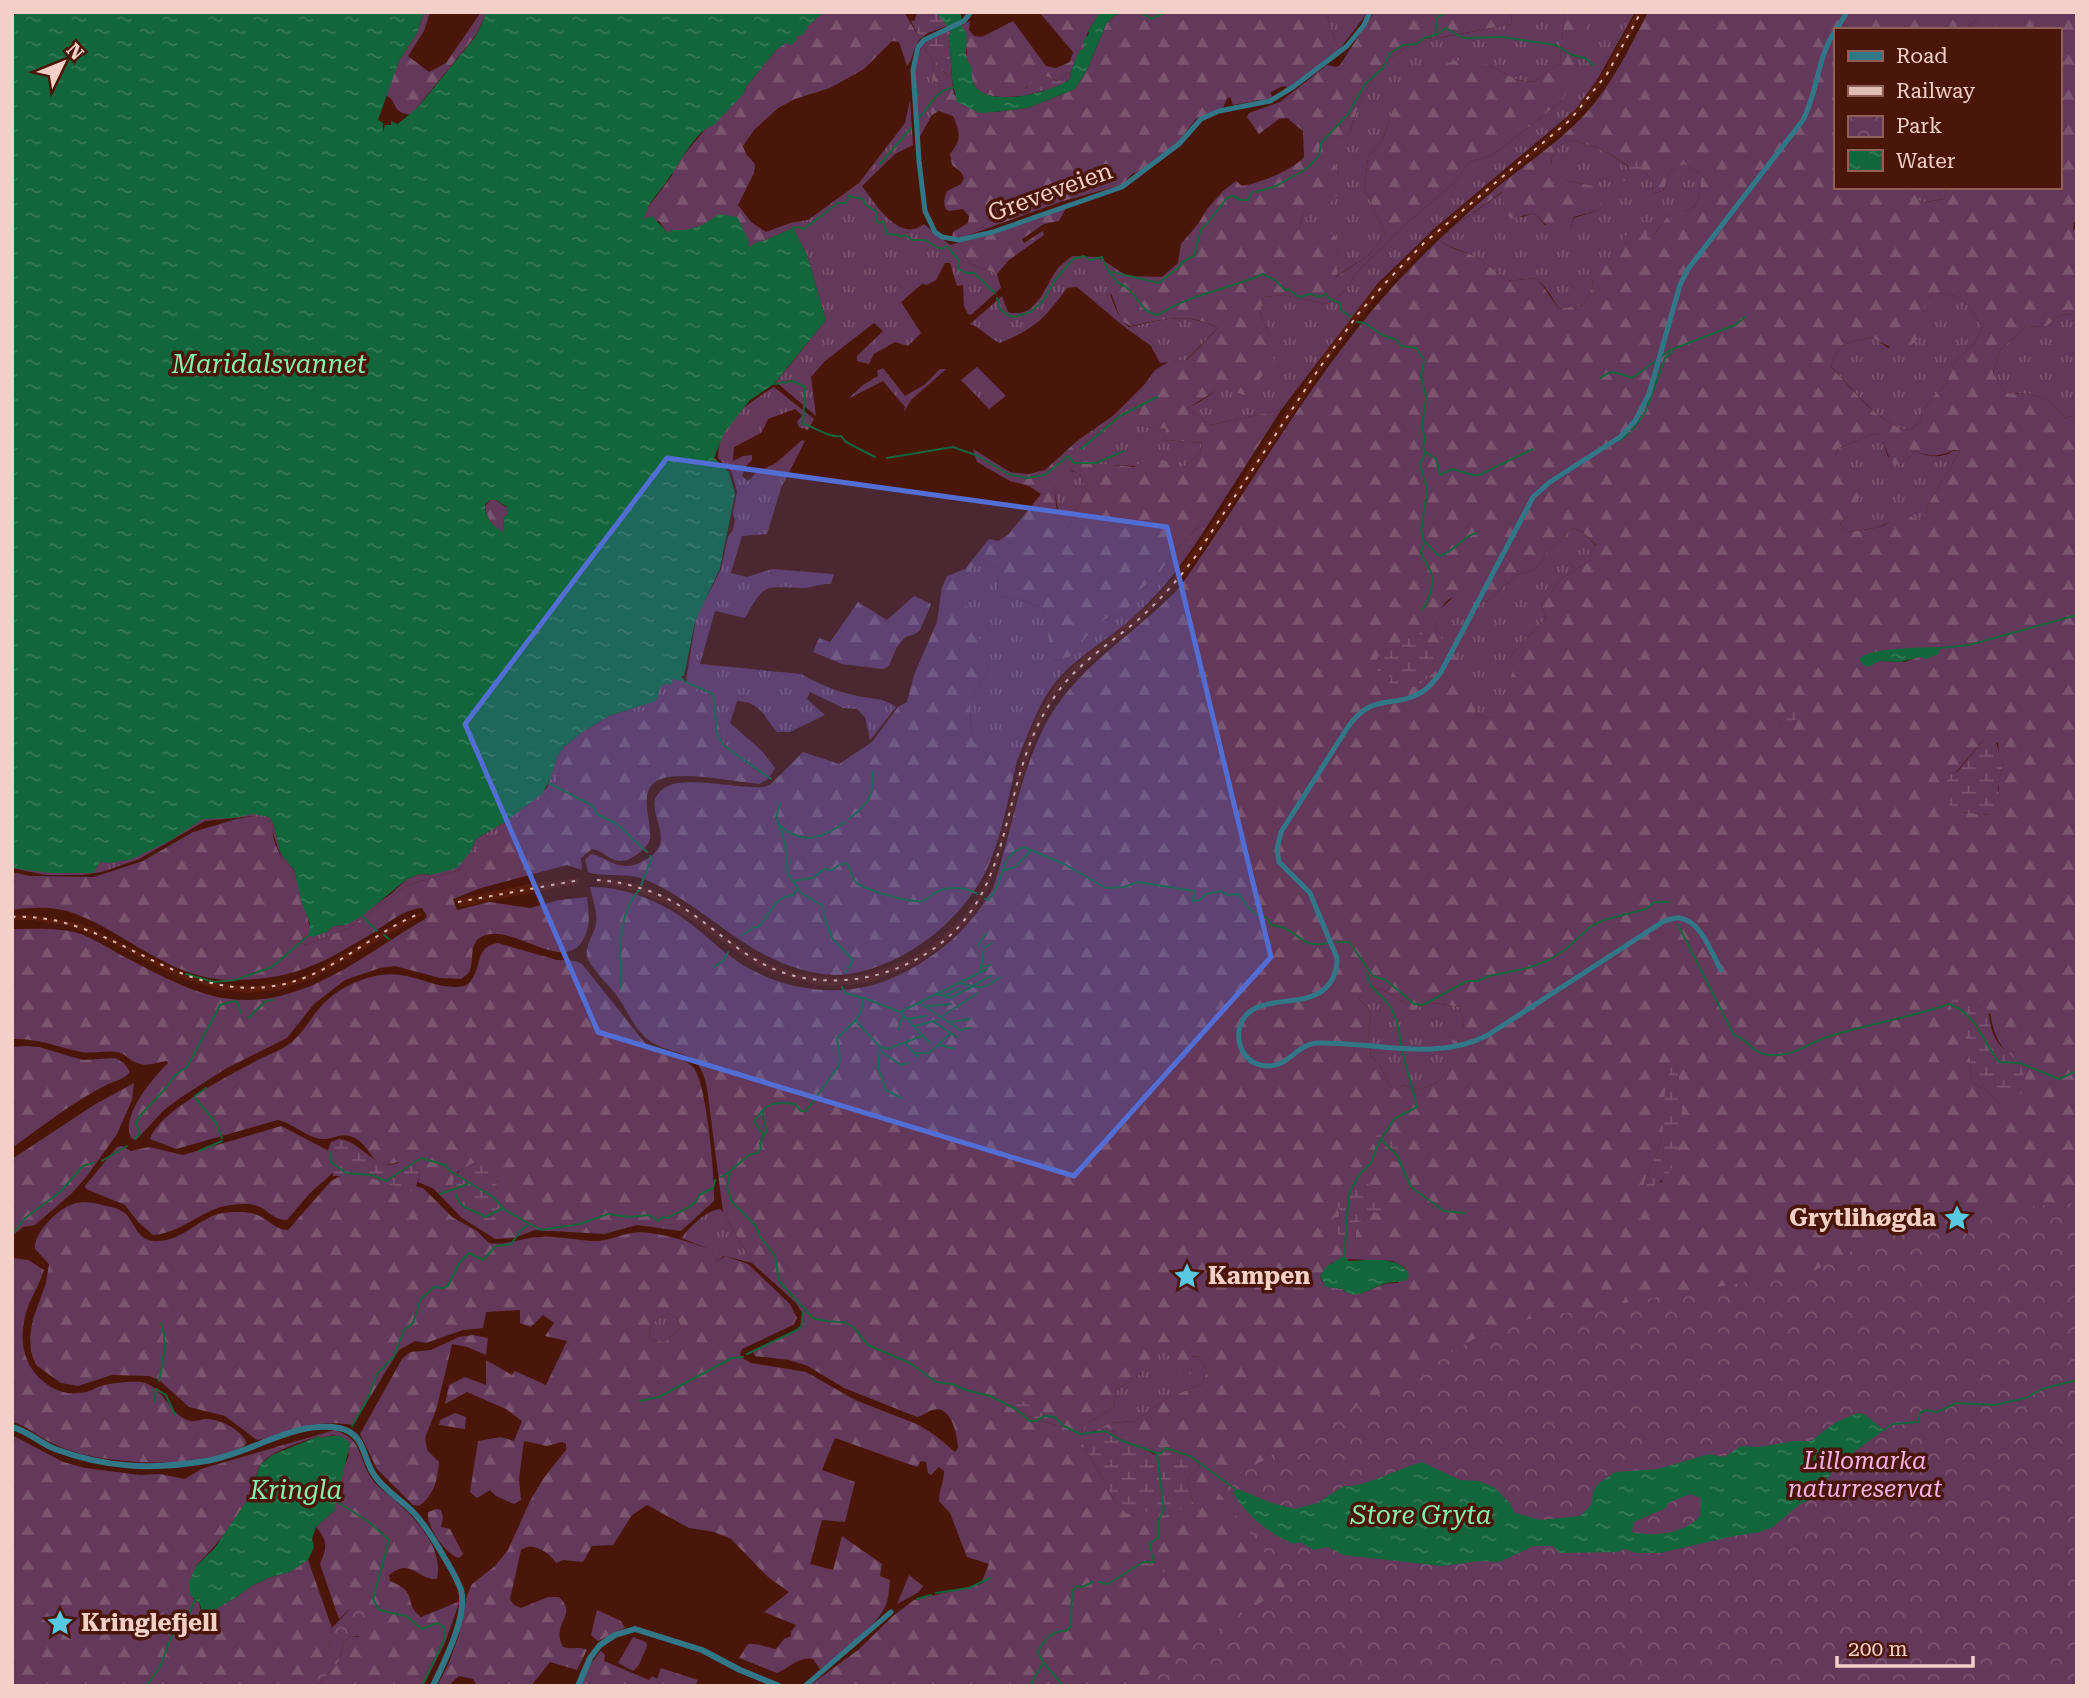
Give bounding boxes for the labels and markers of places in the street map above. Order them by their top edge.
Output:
place icon: Grytlihøgda [1942,1203,1972,1233]
place label: Grytlihøgda [1789,1204,1936,1232]
place icon: Kampen [1172,1261,1202,1291]
place label: Kampen [1208,1262,1310,1290]
place icon: Kringlefjell [45,1608,75,1638]
place label: Kringlefjell [81,1609,218,1637]

